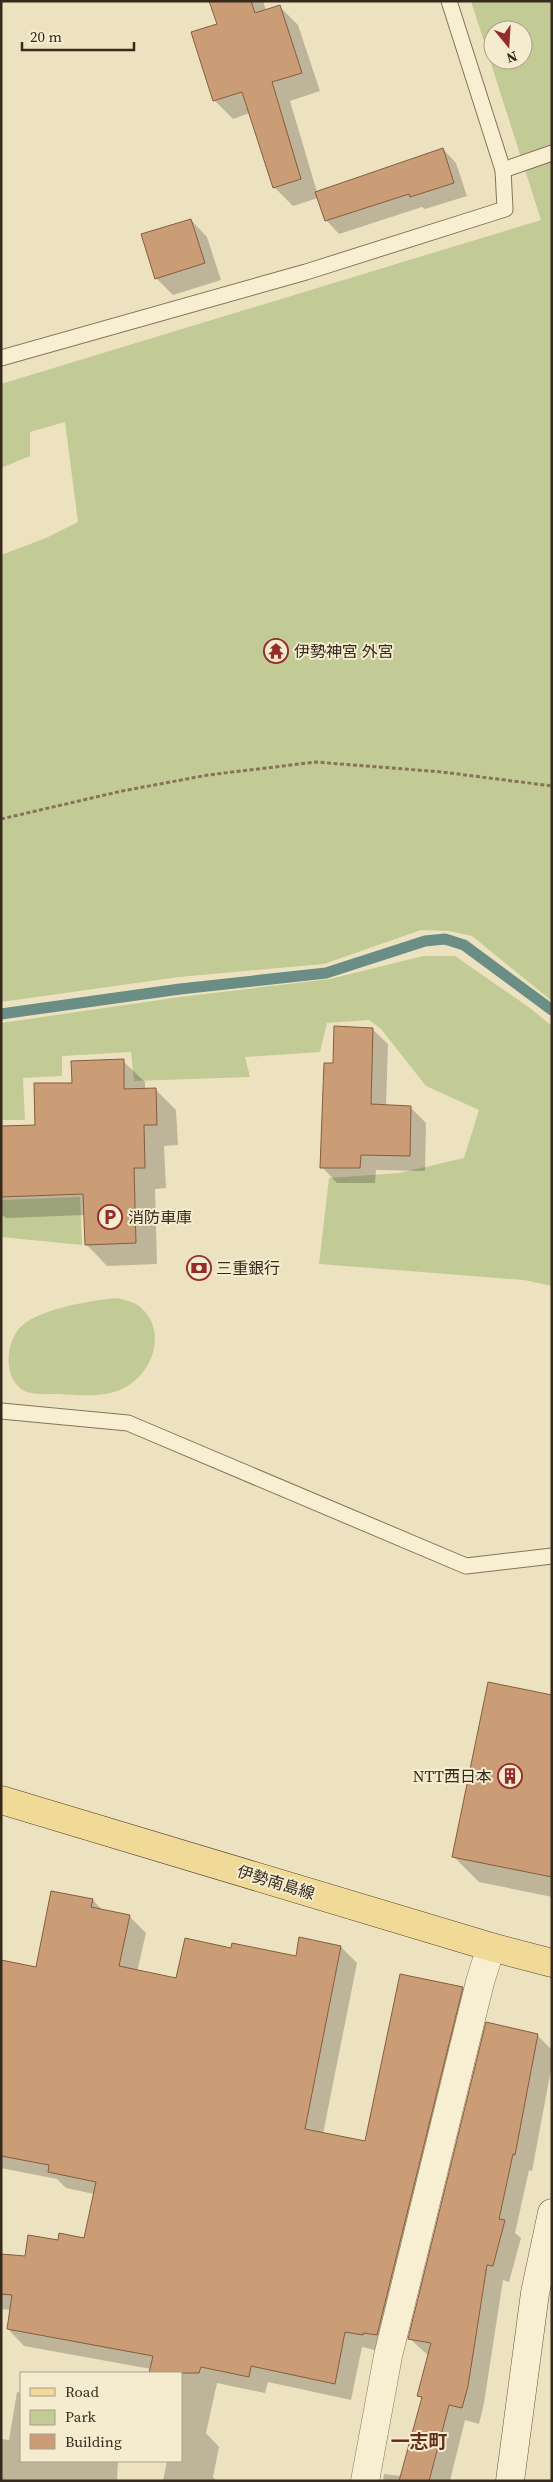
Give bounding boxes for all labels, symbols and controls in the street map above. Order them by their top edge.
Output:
scale bar [22,20,135,52]
north arrow [483,20,533,70]
text: 20 m [30,26,62,47]
text: N [504,46,520,68]
temple icon: 伊勢神宮 外宮 [263,638,289,664]
place label: 伊勢神宮 外宮 [294,640,394,662]
parking icon: 消防車庫 [97,1204,123,1230]
place label: 消防車庫 [128,1206,192,1228]
bank icon: 三重銀行 [186,1255,212,1281]
place label: 三重銀行 [216,1257,280,1279]
building icon: NTT西日本 [497,1763,523,1789]
place label: NTT西日本 [413,1765,492,1787]
street label: 伊勢南島線 [235,1860,317,1904]
legend [20,2372,182,2462]
text: Road [65,2381,99,2402]
text: Park [65,2406,97,2427]
district label: 一志町 [390,2428,448,2454]
text: Building [65,2431,122,2452]

